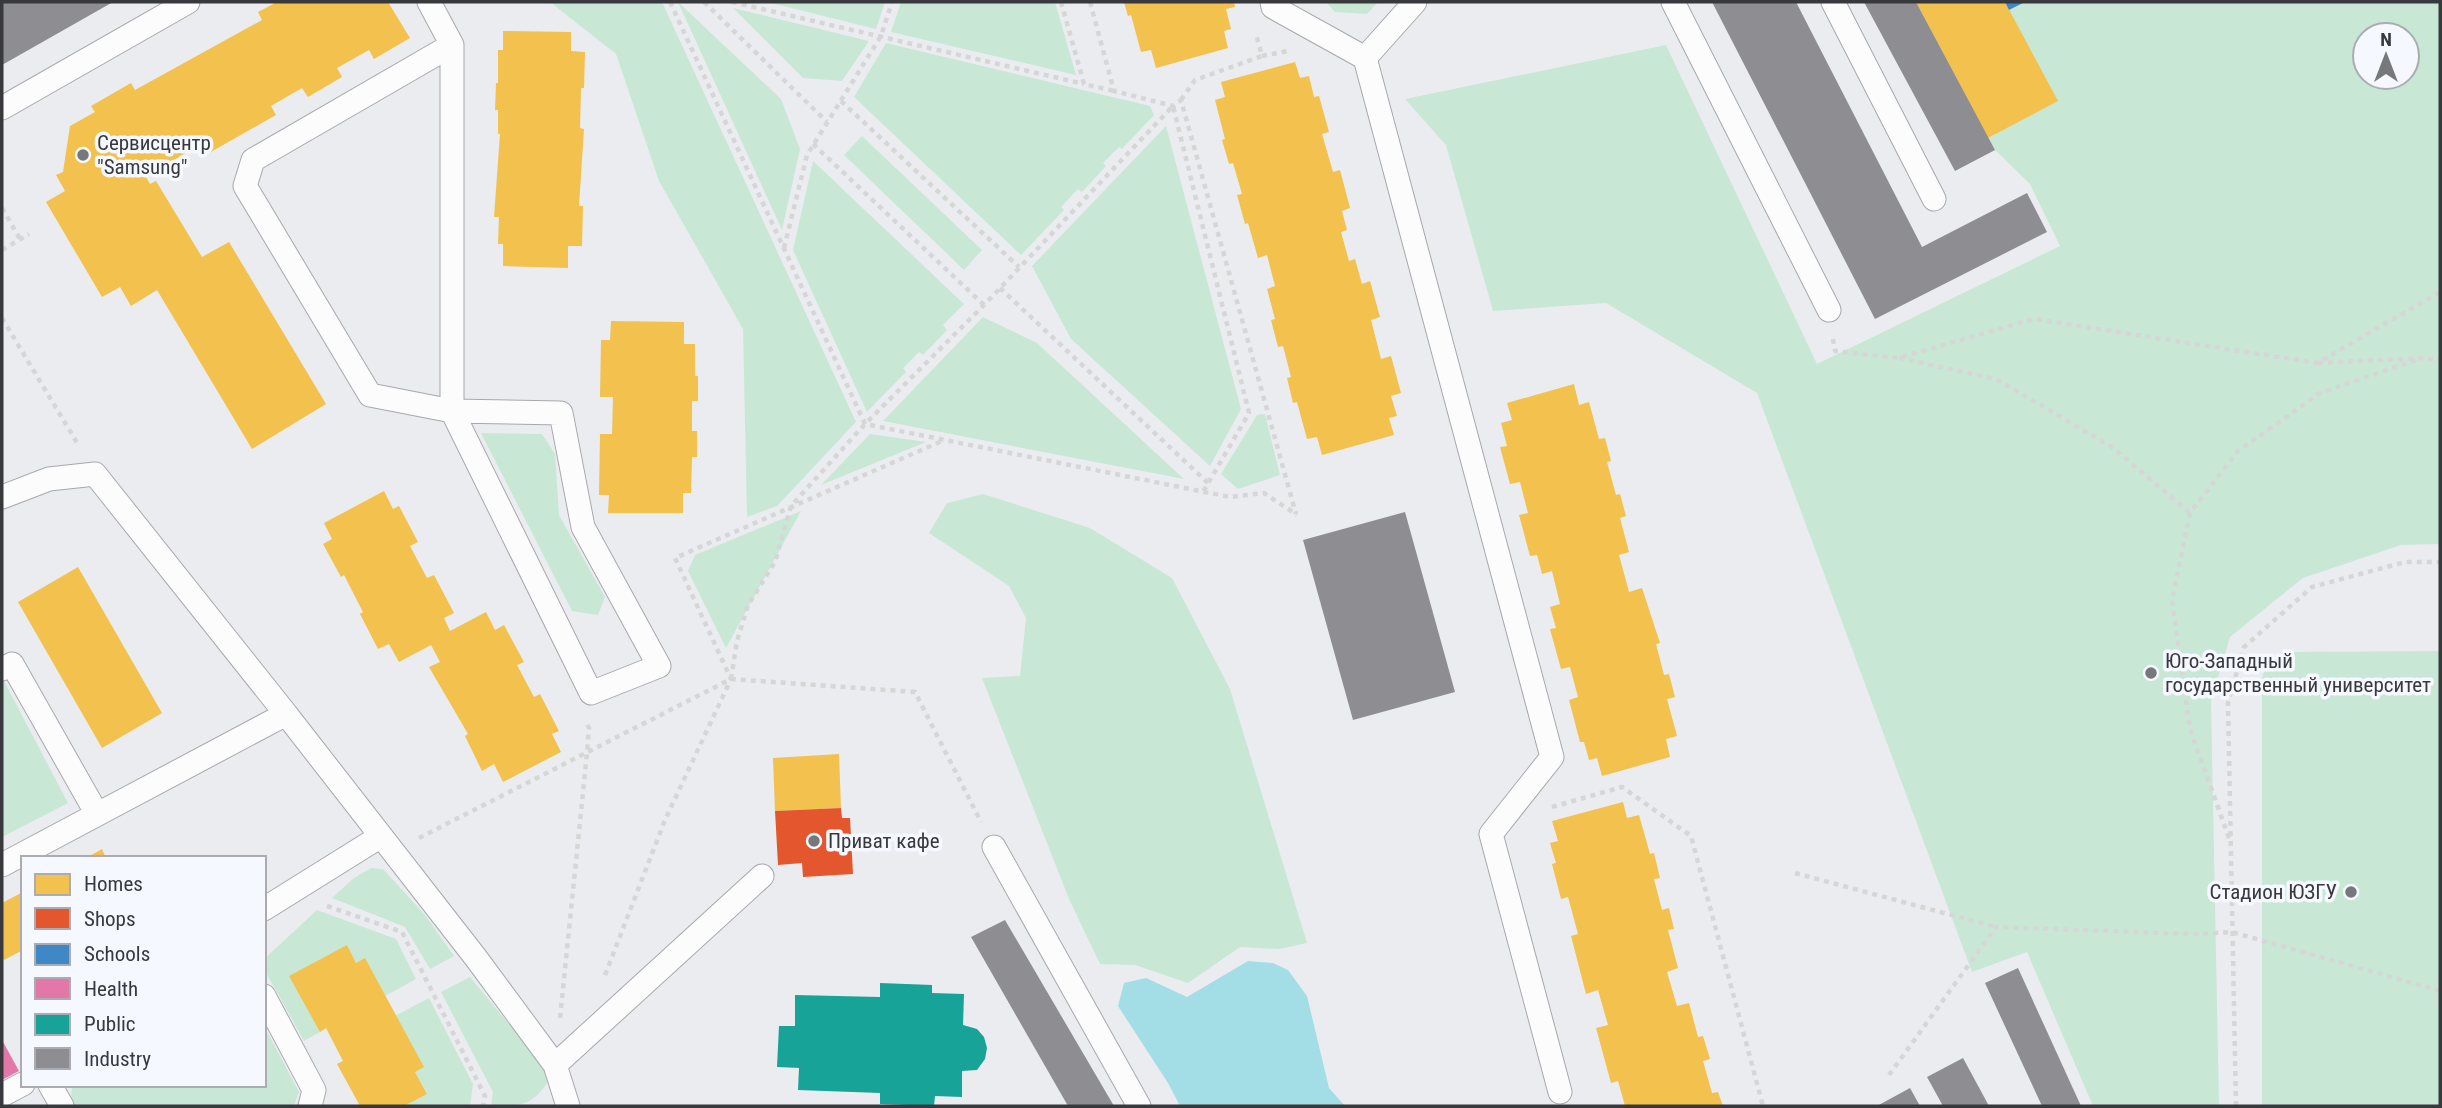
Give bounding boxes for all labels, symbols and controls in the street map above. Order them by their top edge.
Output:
north arrow [2351,21,2421,91]
text: N [2380,28,2392,51]
place label: Сервисцентр "Samsung" [97,131,211,179]
marker: Сервисцентр "Samsung" [75,147,91,163]
place label: Юго-Западный государственный университет [2165,649,2431,697]
marker: Юго-Западный государственный университет [2143,665,2159,681]
place label: Приват кафе [828,829,940,853]
marker: Приват кафе [806,833,822,849]
legend [21,856,266,1087]
text: Homes [84,872,143,896]
place label: Стадион ЮЗГУ [2210,880,2337,904]
marker: Стадион ЮЗГУ [2343,884,2359,900]
text: Shops [84,907,136,931]
text: Schools [84,942,150,966]
text: Health [84,977,138,1001]
text: Public [84,1012,136,1036]
text: Industry [84,1047,151,1071]

